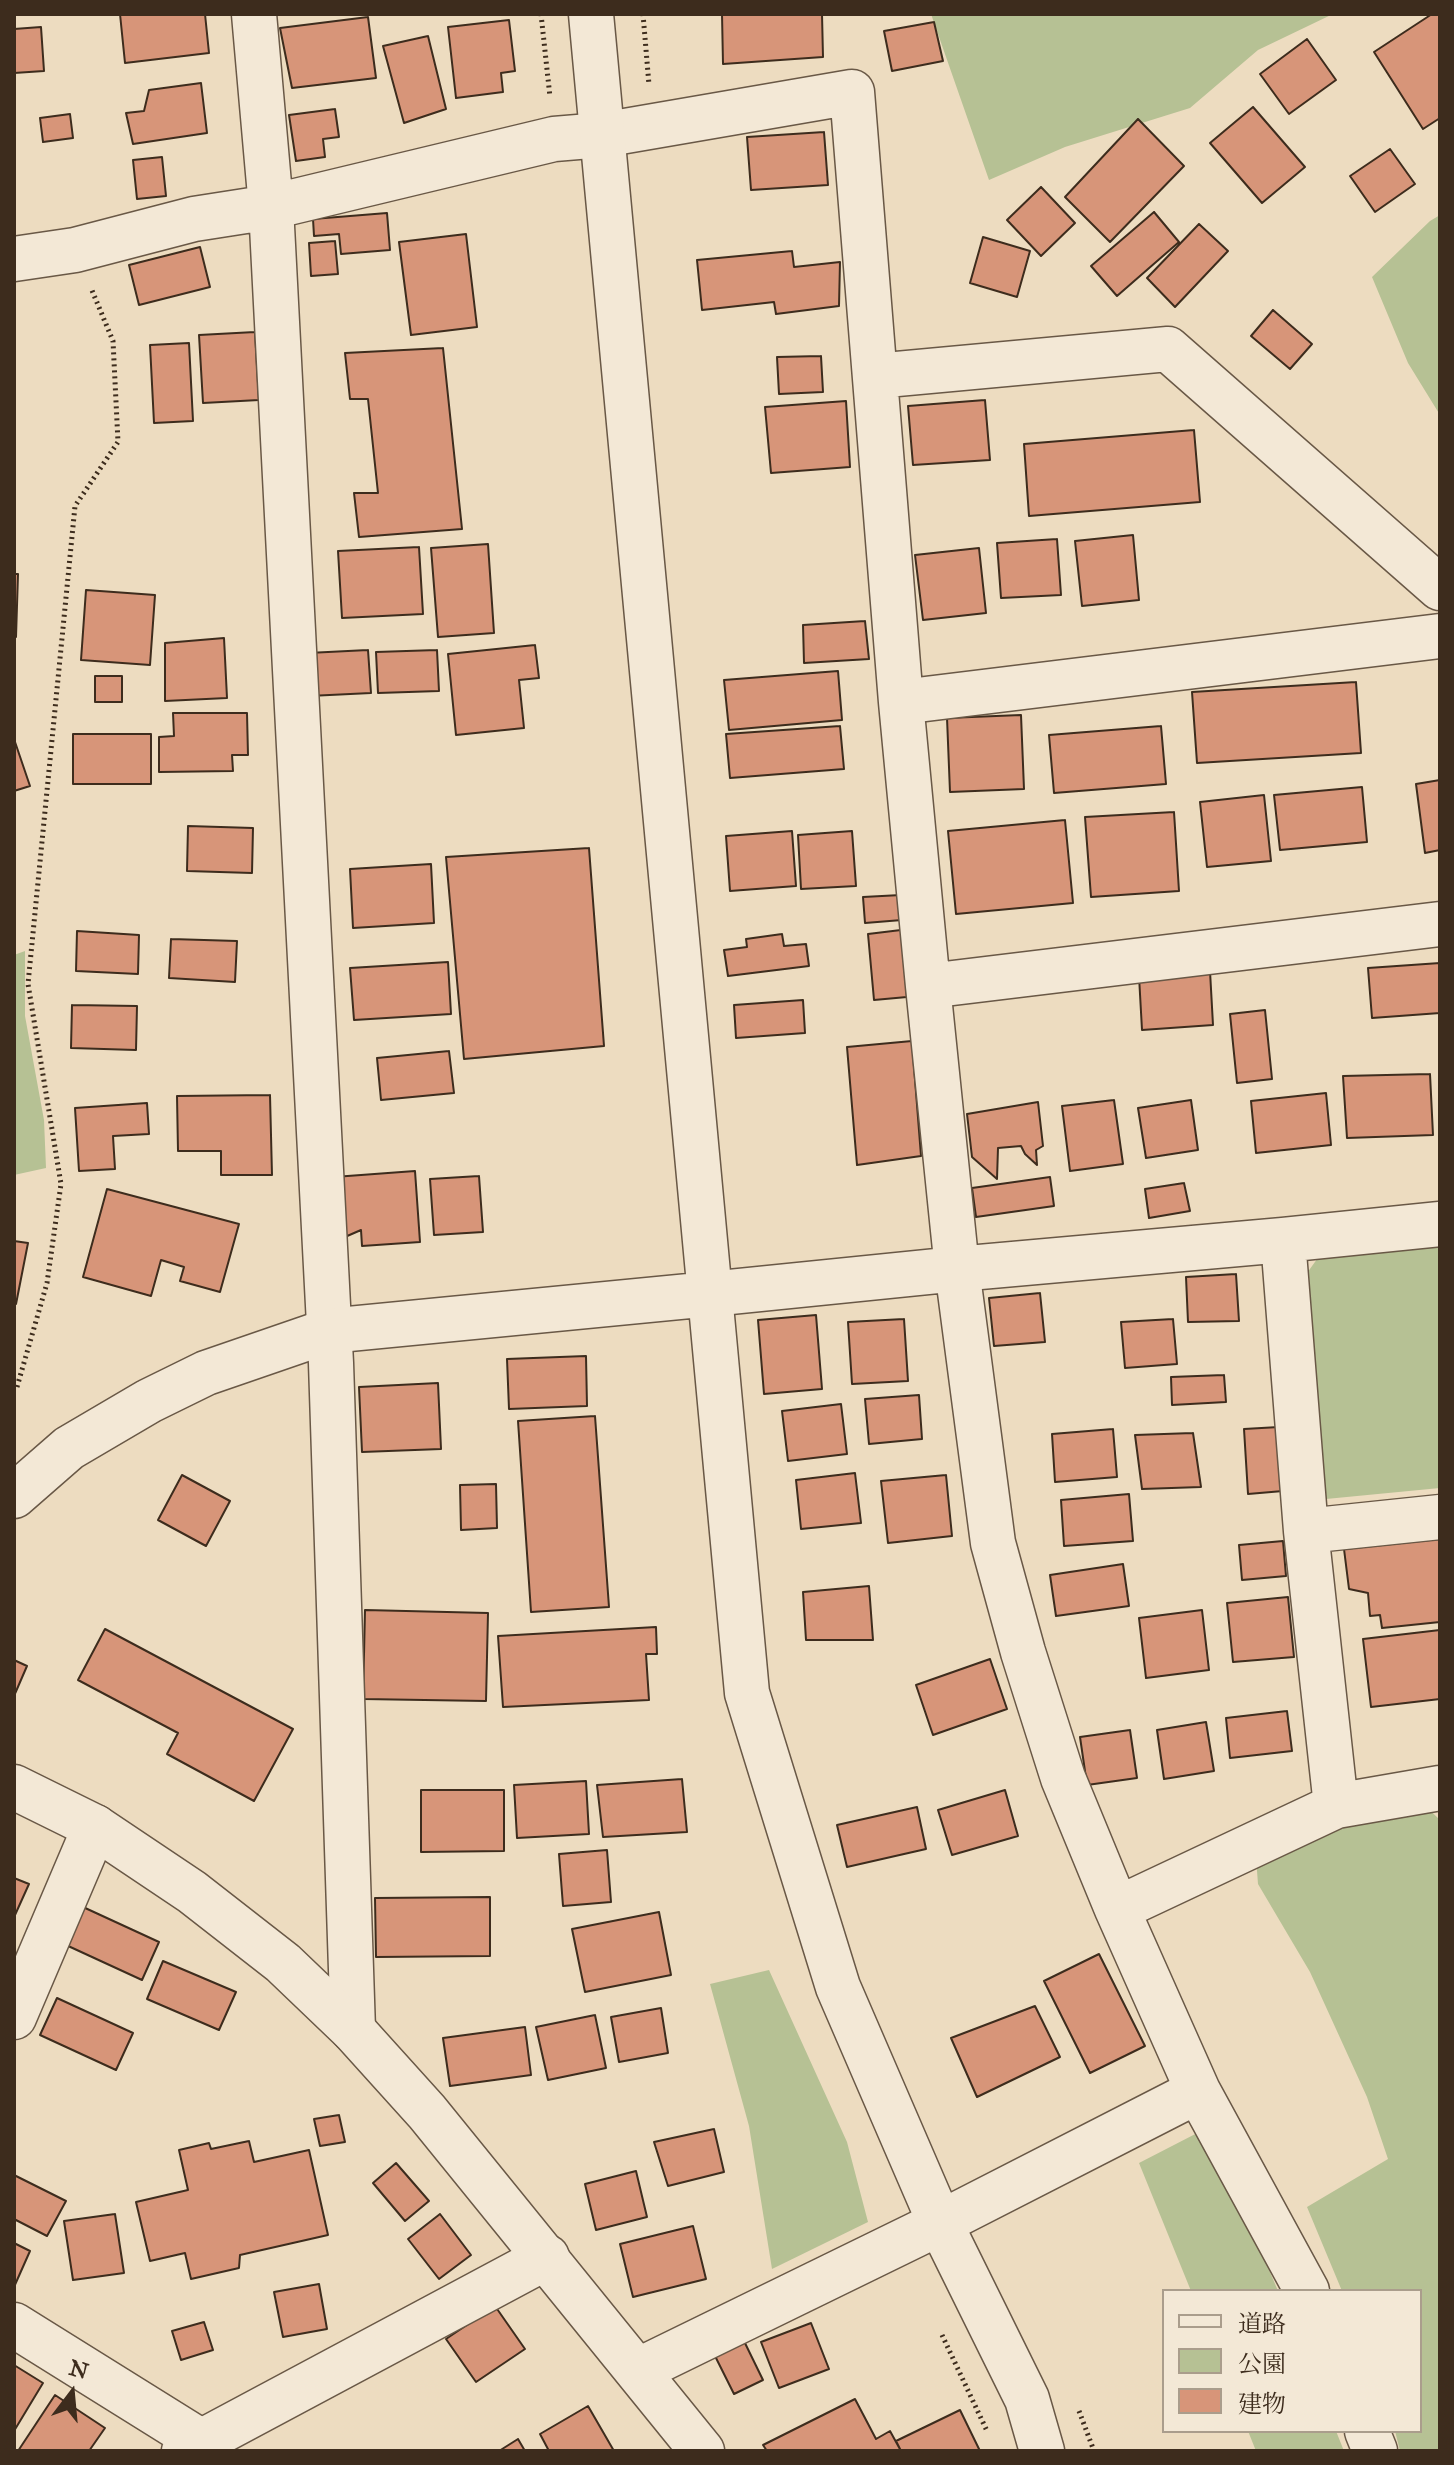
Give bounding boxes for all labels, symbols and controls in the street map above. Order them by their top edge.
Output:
legend [1162,2289,1422,2433]
text: 道路 [1238,2309,1286,2339]
text: 公園 [1238,2349,1286,2379]
north arrow [32,2353,112,2433]
text: N [66,2354,91,2385]
text: 建物 [1238,2389,1286,2419]

